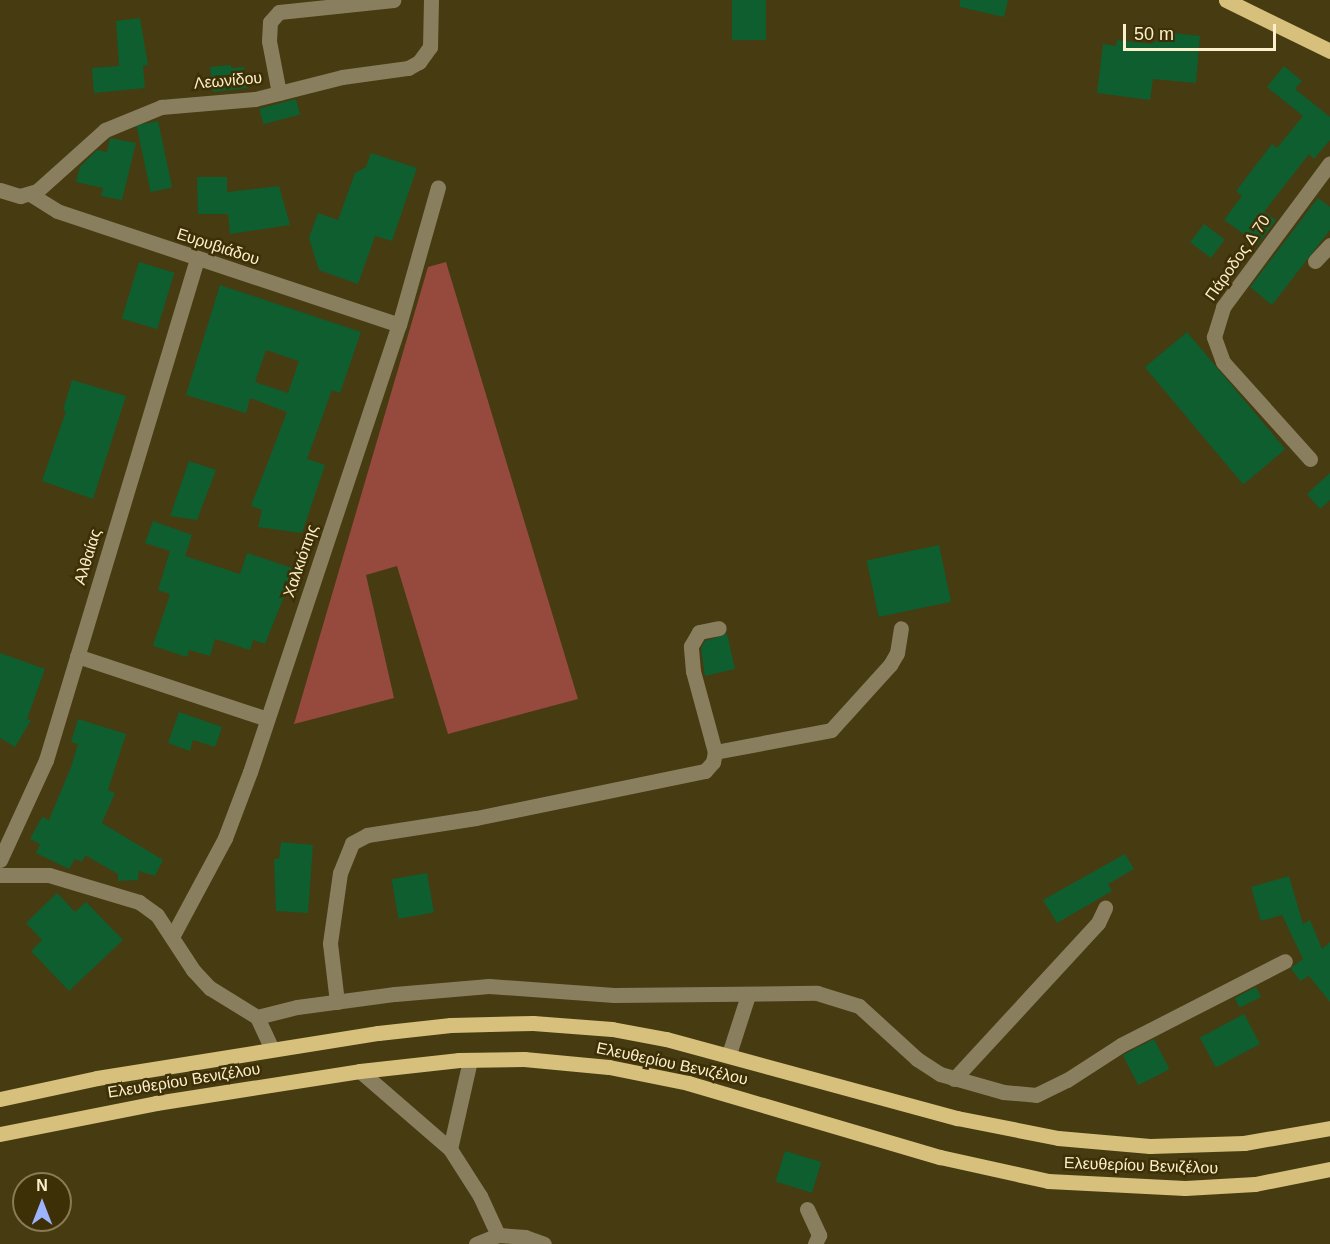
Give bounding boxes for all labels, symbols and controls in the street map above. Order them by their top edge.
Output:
scale bar [1126,12,1279,50]
text: 50 m [1134,24,1174,44]
street label: Λεωνίδου [193,68,263,94]
street label: Πάροδος Δ 70 [1201,211,1275,305]
street label: Ευρυβιάδου [174,225,262,269]
street label: Χαλκιόπης [280,522,322,600]
street label: Αλθαίας [70,527,106,587]
street label: Ελευθερίου Βενιζέλου [595,1039,749,1089]
street label: Ελευθερίου Βενιζέλου [106,1059,262,1103]
street label: Ελευθερίου Βενιζέλου [1064,1154,1218,1178]
north arrow [12,1172,72,1232]
text: N [36,1177,48,1194]

